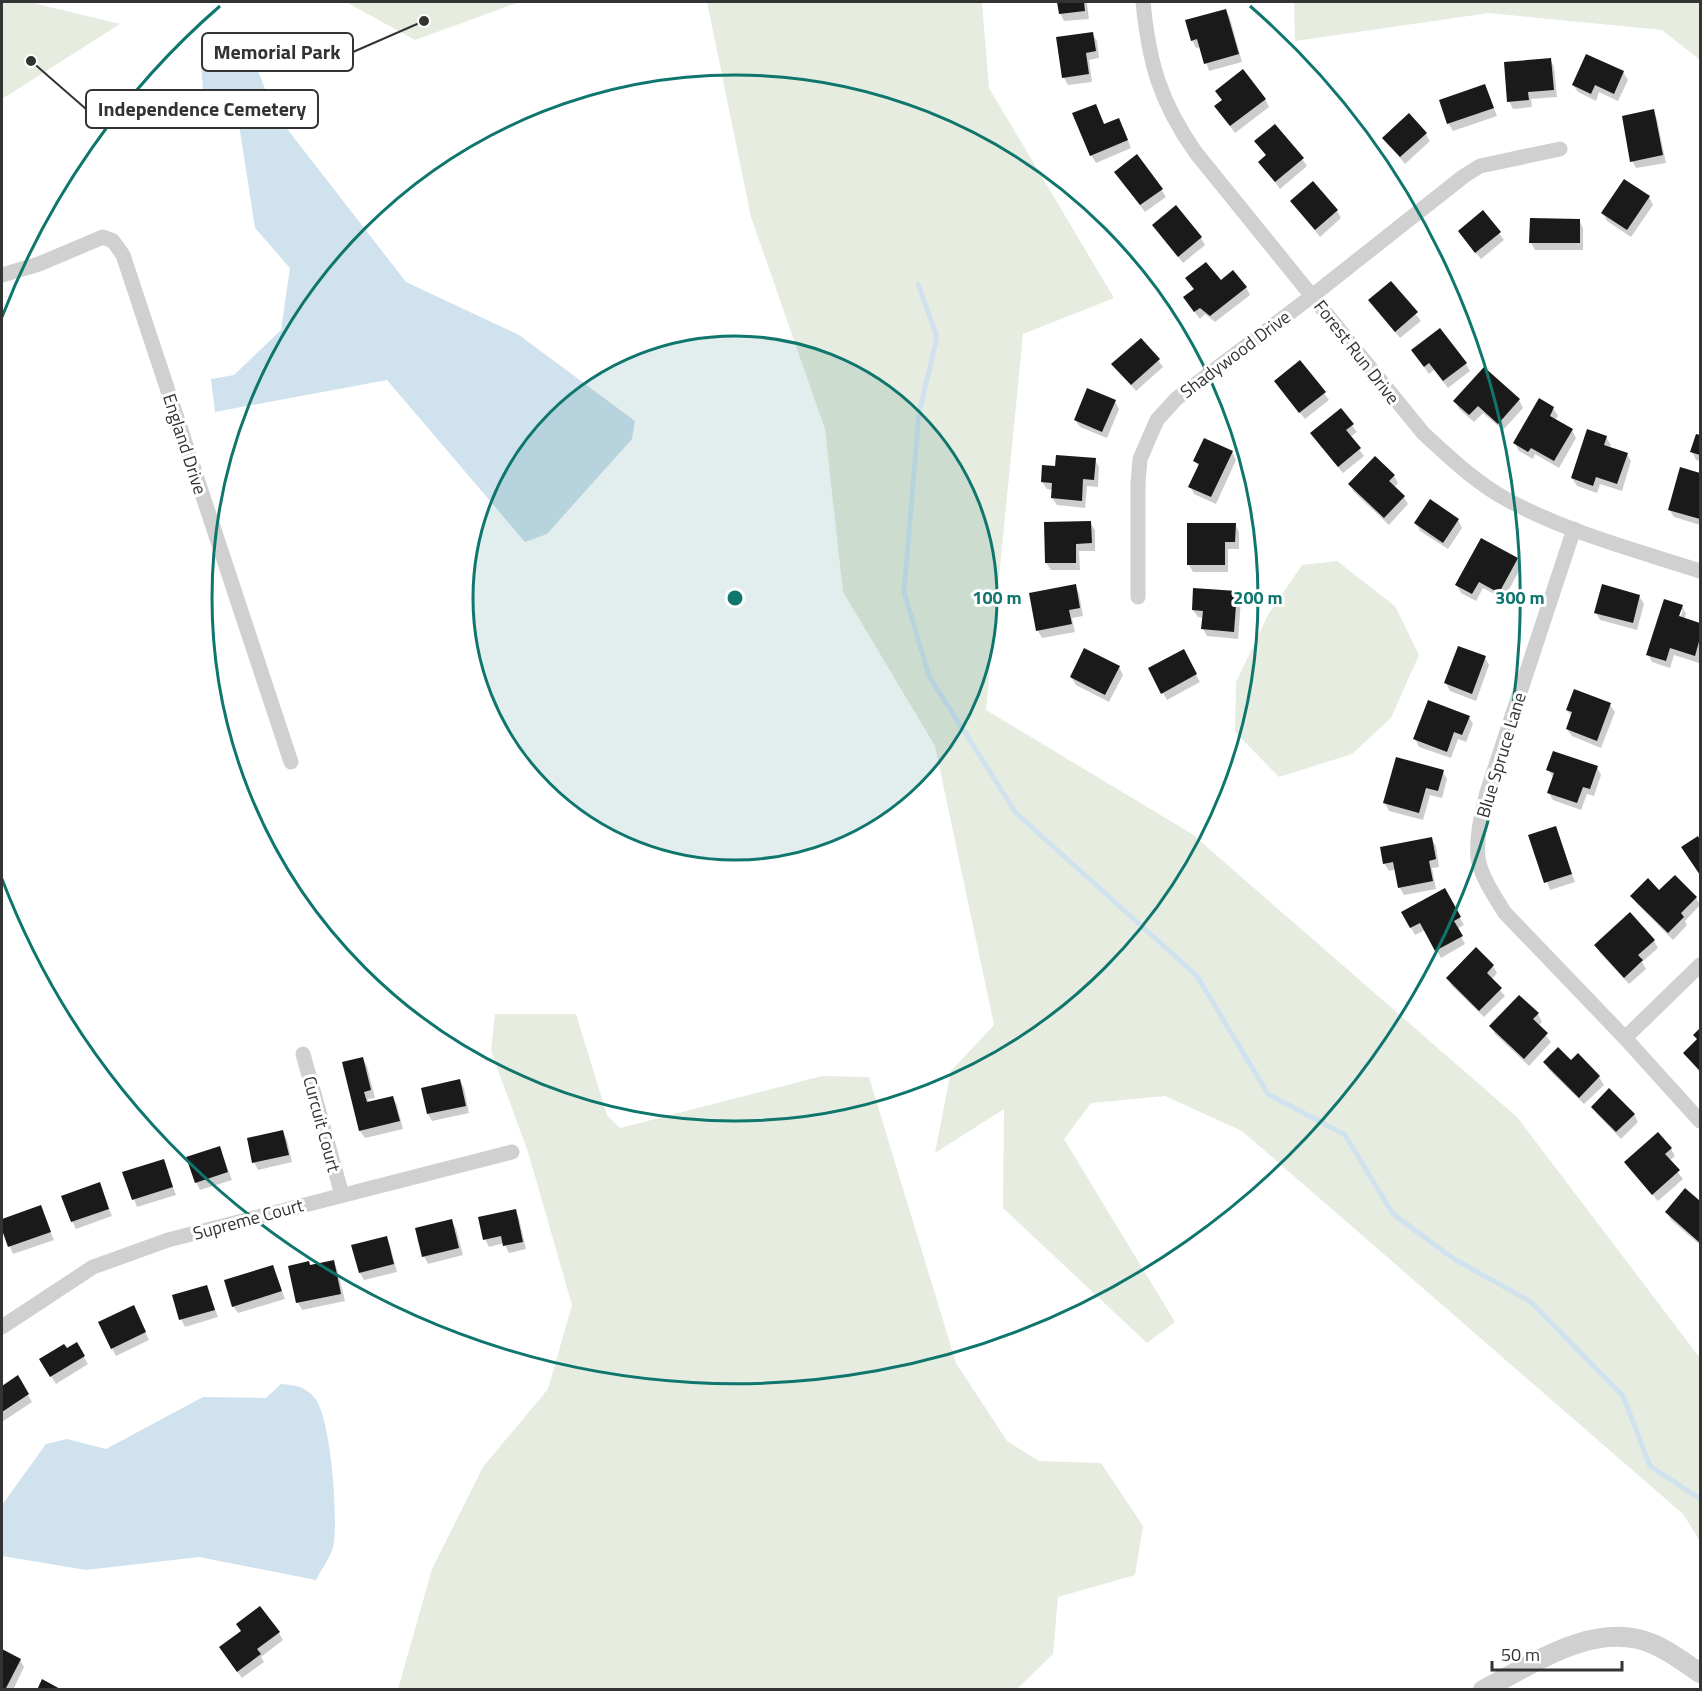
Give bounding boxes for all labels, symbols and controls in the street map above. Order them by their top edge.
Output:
callout: Memorial Park [202,33,353,71]
text: Memorial Park [214,36,341,67]
callout: Independence Cemetery [86,90,318,128]
text: Independence Cemetery [98,93,306,124]
street label: Forest Run Drive [1308,294,1406,410]
street label: Shadywood Drive [1174,303,1296,405]
street label: England Drive [156,390,214,498]
text: 100 m [972,584,1022,611]
text: 200 m [1233,584,1283,611]
text: 300 m [1495,584,1545,611]
centre of rings [725,588,745,608]
street label: Blue Spruce Lane [1469,689,1533,821]
street label: Curcuit Court [296,1073,348,1176]
street label: Supreme Court [190,1191,307,1247]
scale bar [1492,1634,1622,1672]
text: 50 m [1501,1641,1540,1668]

